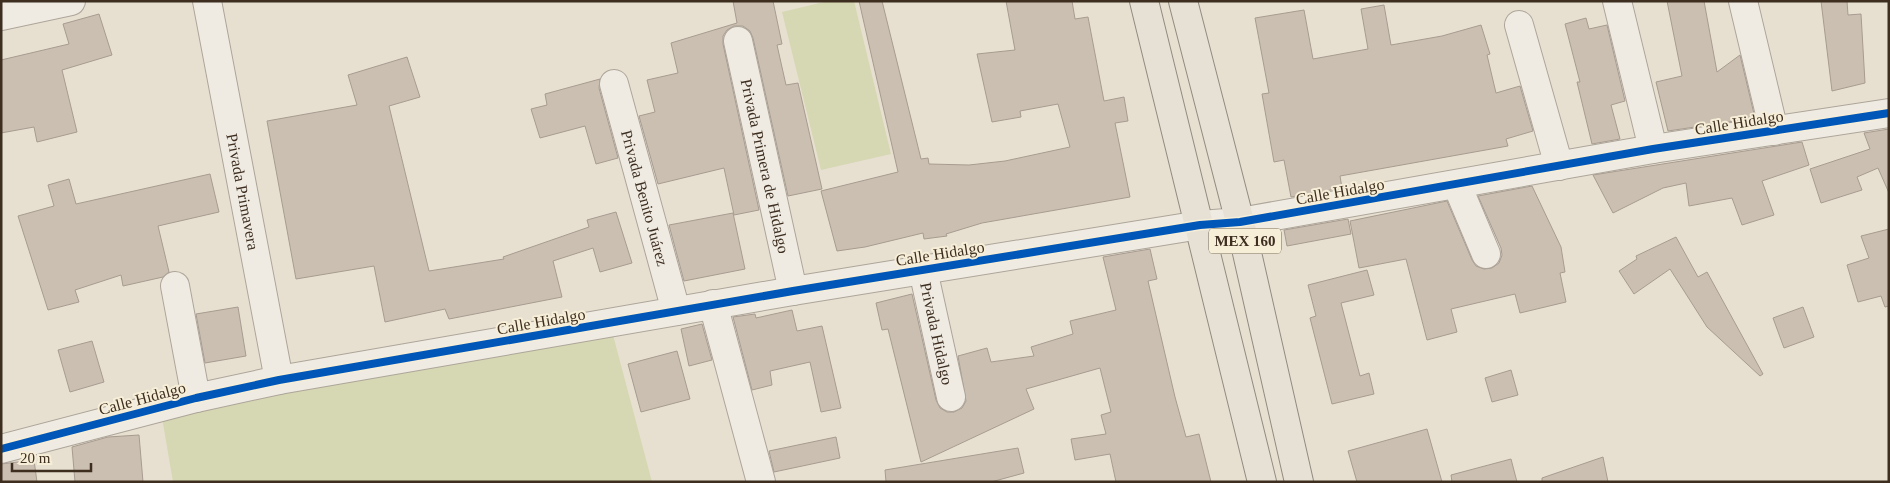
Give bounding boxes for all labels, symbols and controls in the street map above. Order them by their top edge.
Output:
street label: Privada Primera de Hidalgo [738,77,792,255]
street label: Calle Hidalgo [1694,107,1785,139]
street label: Privada Benito Juárez [618,128,671,268]
street label: Privada Primavera [223,132,262,252]
street label: Calle Hidalgo [1295,175,1386,209]
road number: MEX 160 [1209,228,1281,254]
street label: Calle Hidalgo [895,238,986,270]
street label: Privada Hidalgo [917,281,956,386]
street label: Calle Hidalgo [496,305,587,339]
street label: Calle Hidalgo [97,379,188,419]
scale bar [12,440,91,472]
text: 20 m [20,450,51,466]

